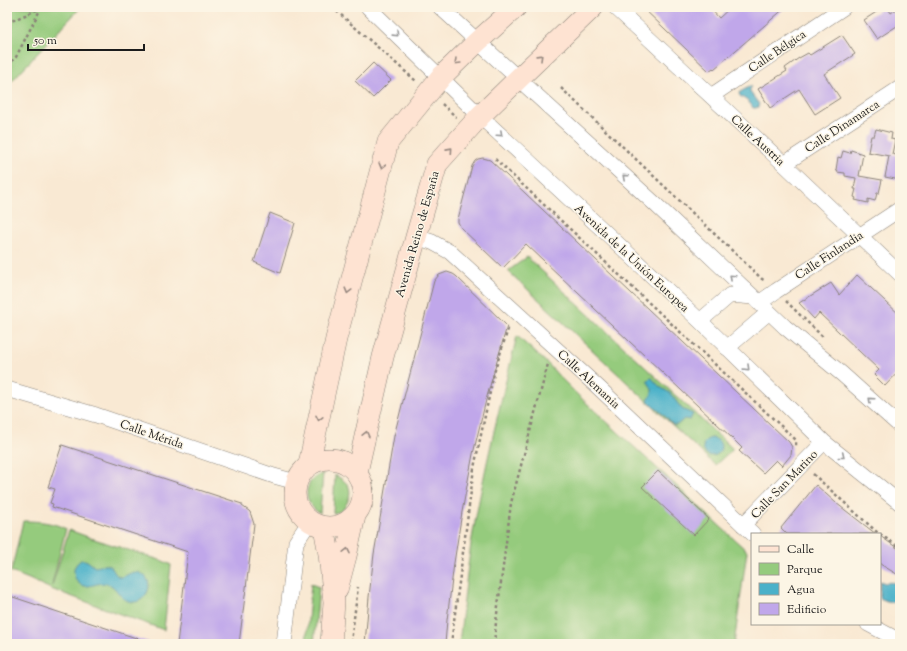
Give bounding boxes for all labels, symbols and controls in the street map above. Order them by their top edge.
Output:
scale bar [28,26,144,52]
street label: Calle Bélgica [745,26,810,78]
one-way arrow [391,29,399,37]
text: 50 m [33,32,57,50]
one-way arrow [535,54,543,62]
one-way arrow [454,57,462,65]
street label: Calle Dinamarca [802,96,884,158]
street label: Calle Austria [726,111,789,171]
one-way arrow [495,130,503,137]
one-way arrow [445,147,452,155]
one-way arrow [378,162,387,169]
street label: Avenida Reino de España [391,168,445,300]
one-way arrow [622,174,630,182]
street label: Avenida de la Unión Europea [570,200,693,317]
street label: Calle Finlandia [792,227,868,285]
one-way arrow [729,274,737,282]
one-way arrow [345,288,353,295]
street label: Calle Alemania [553,346,624,414]
one-way arrow [742,363,750,371]
one-way arrow [868,398,876,405]
one-way arrow [315,415,323,421]
street label: Calle Mérida [117,416,186,454]
one-way arrow [361,431,369,437]
street label: Calle San Marino [747,446,823,523]
one-way arrow [837,452,844,459]
legend [751,533,881,625]
text: Calle [787,541,815,559]
one-way arrow [343,548,351,554]
text: Parque [787,561,823,579]
text: Agua [787,581,815,599]
text: Edificio [787,601,827,619]

